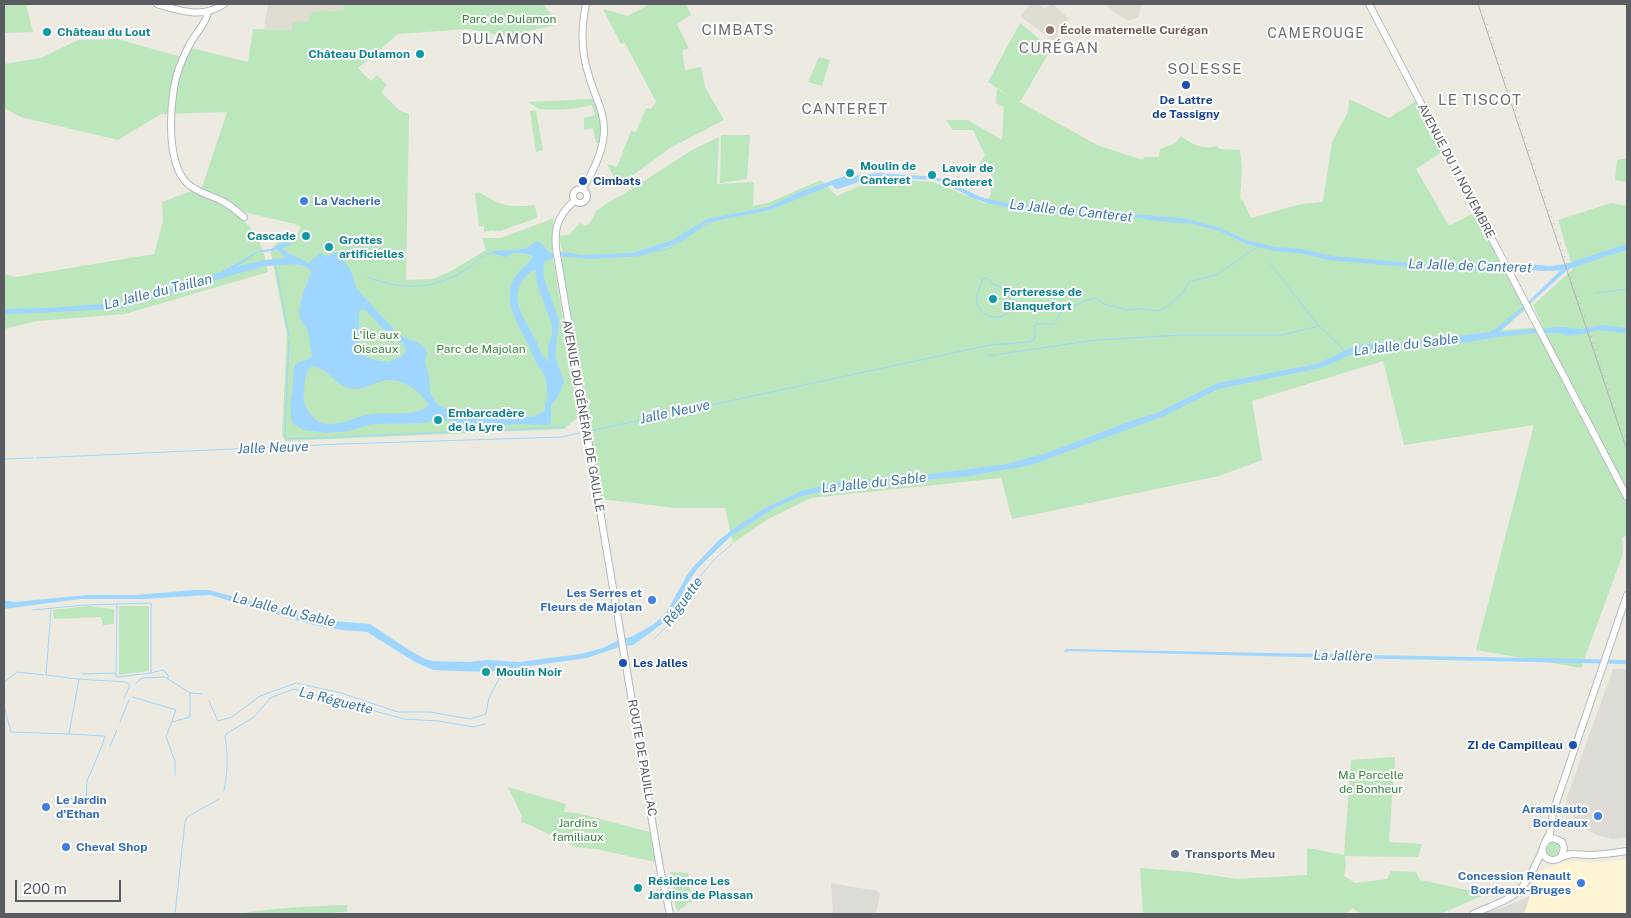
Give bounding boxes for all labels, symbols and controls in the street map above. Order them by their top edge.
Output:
park label: Parc de Dulamon [462,12,556,26]
district label: CIMBATS [701,21,775,39]
place label: École maternelle Curégan [1060,23,1208,37]
marker: École maternelle Curégan [1044,24,1056,36]
place label: Château du Lout [57,25,151,39]
marker: Château du Lout [41,26,53,38]
district label: CAMEROUGE [1266,26,1366,42]
district label: DULAMON [461,30,545,48]
district label: CURÉGAN [1018,39,1100,57]
place label: Château Dulamon [308,47,410,61]
marker: Château Dulamon [414,48,426,60]
district label: SOLESSE [1166,60,1244,78]
marker: De Lattre de Tassigny [1180,79,1192,91]
district label: LE TISCOT [1437,91,1523,109]
place label: De Lattre de Tassigny [1152,93,1220,121]
district label: CANTERET [800,100,890,118]
street label: AVENUE DU 11 NOVEMBRE [1414,101,1498,241]
place label: Moulin de Canteret [860,159,916,187]
place label: Lavoir de Canteret [942,161,993,189]
marker: Moulin de Canteret [844,167,856,179]
marker: Lavoir de Canteret [926,169,938,181]
place label: Cimbats [593,174,641,188]
marker: Cimbats [577,175,589,187]
place label: La Vacherie [314,194,381,208]
marker: La Vacherie [298,195,310,207]
water label: La Jalle de Canteret [1009,196,1133,226]
place label: Cascade [247,229,296,243]
marker: Cascade [300,230,312,242]
place label: Grottes artificielles [339,233,404,261]
marker: Grottes artificielles [323,241,335,253]
water label: La Jalle de Canteret [1408,255,1532,277]
water label: La Jalle du Taillan [102,270,214,314]
place label: Forteresse de Blanquefort [1003,285,1082,313]
marker: Forteresse de Blanquefort [987,293,999,305]
street label: AVENUE DU GÉNÉRAL DE GAULLE [559,319,607,513]
park label: L'Île aux Oiseaux [353,328,399,356]
water label: La Jalle du Sable [1353,330,1459,360]
park label: Parc de Majolan [436,342,526,356]
water label: Jalle Neuve [638,396,712,428]
place label: Embarcadère de la Lyre [448,406,525,434]
marker: Embarcadère de la Lyre [432,414,444,426]
water label: Jalle Neuve [237,438,309,458]
water label: La Jalle du Sable [821,469,927,497]
water label: Réguette [659,574,707,630]
place label: Les Serres et Fleurs de Majolan [540,586,642,614]
water label: La Jalle du Sable [231,589,337,631]
marker: Les Serres et Fleurs de Majolan [646,594,658,606]
water label: La Jallère [1313,647,1373,665]
place label: Les Jalles [633,656,688,670]
marker: Les Jalles [617,657,629,669]
place label: Moulin Noir [496,665,562,679]
marker: Moulin Noir [480,666,492,678]
water label: La Réguette [297,684,375,718]
street label: ROUTE DE PAUILLAC [625,698,659,818]
place label: ZI de Campilleau [1467,738,1563,752]
marker: ZI de Campilleau [1567,739,1579,751]
park label: Ma Parcelle de Bonheur [1338,768,1404,796]
place label: Le Jardin d'Ethan [56,793,107,821]
marker: Le Jardin d'Ethan [40,801,52,813]
place label: Aramisauto Bordeaux [1522,802,1588,830]
marker: Aramisauto Bordeaux [1592,810,1604,822]
park label: Jardins familiaux [552,816,604,844]
place label: Cheval Shop [76,840,148,854]
marker: Cheval Shop [60,841,72,853]
place label: Transports Meu [1185,847,1275,861]
marker: Transports Meu [1169,848,1181,860]
place label: Concession Renault Bordeaux-Bruges [1458,869,1571,897]
scale bar [18,870,124,902]
place label: Résidence Les Jardins de Plassan [648,874,753,902]
marker: Concession Renault Bordeaux-Bruges [1575,877,1587,889]
text: 200 m [23,880,67,897]
marker: Résidence Les Jardins de Plassan [632,882,644,894]

